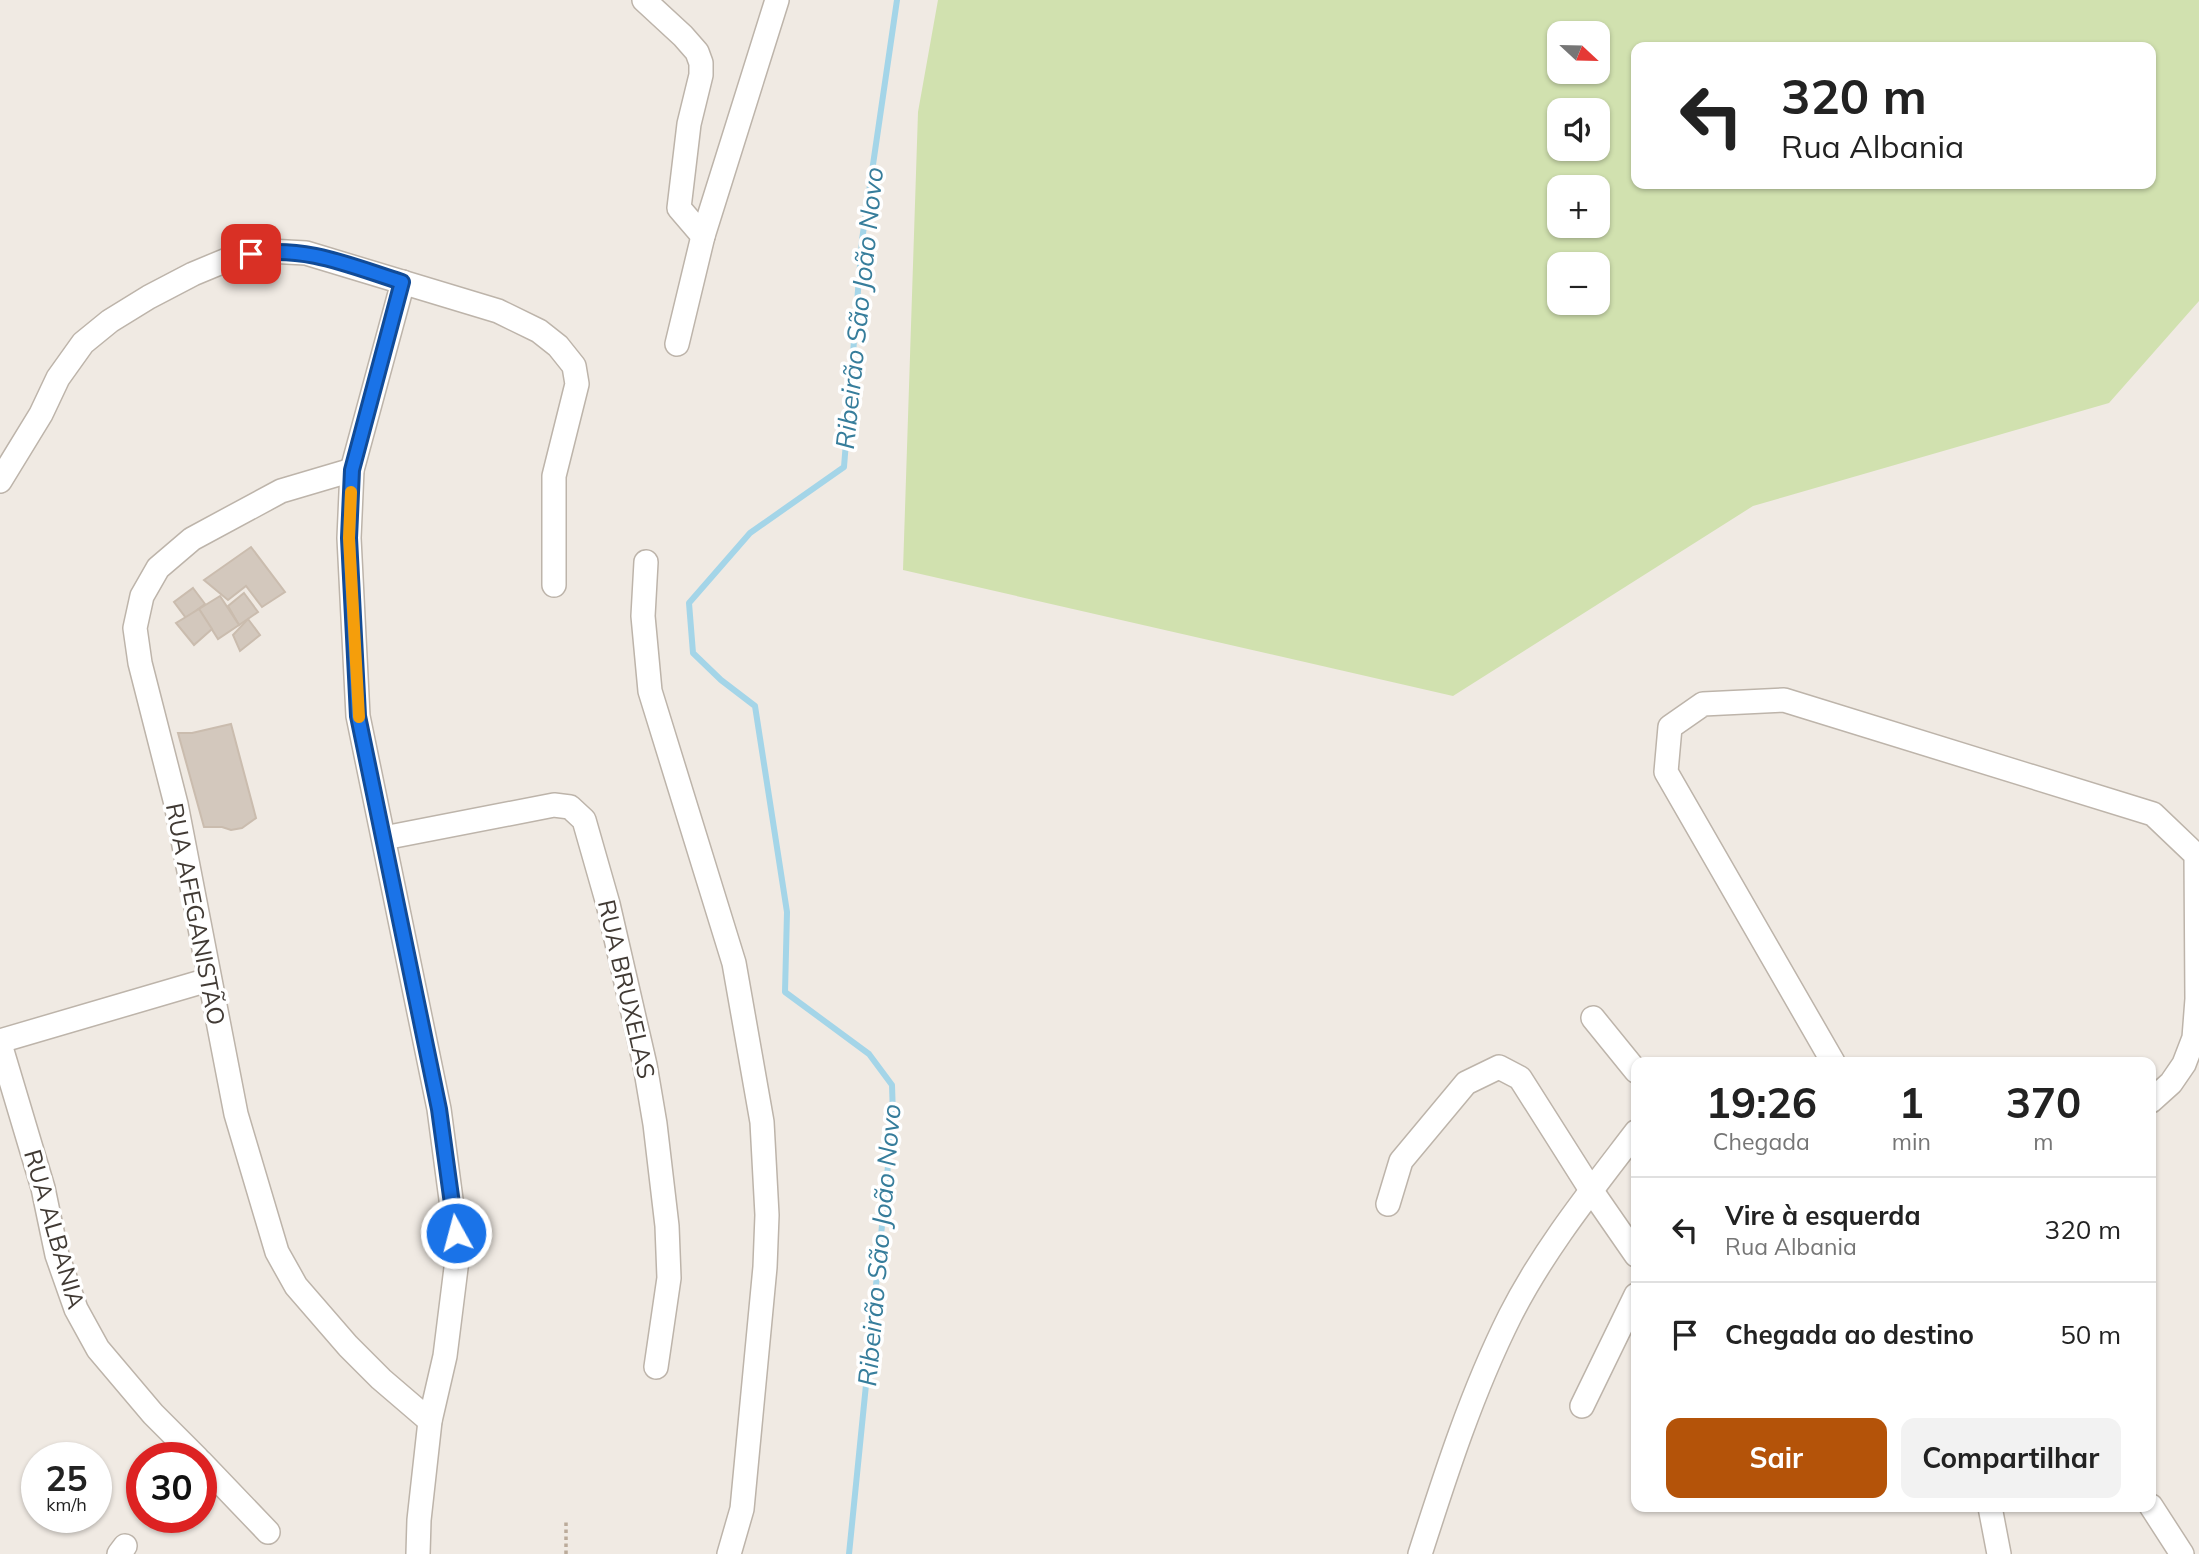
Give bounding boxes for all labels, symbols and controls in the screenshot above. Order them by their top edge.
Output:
north arrow [1547,21,1610,84]
map controls [1547,21,1610,315]
text: 320 m [1781,65,1927,126]
icon: left [1666,70,1757,161]
button: sound [1547,98,1610,161]
text: Rua Albania [1781,126,1964,166]
water label: Ribeirão São João Novo [828,165,890,451]
button: + [1547,175,1610,238]
pin [221,224,281,284]
icon: arrive [232,235,270,273]
button: − [1547,252,1610,315]
street label: RUA AFEGANISTÃO [160,800,232,1028]
street label: RUA BRUXELAS [592,897,662,1081]
text: 19:26 [1706,1076,1817,1129]
text: 1 [1899,1076,1924,1129]
text: 370 [2006,1076,2081,1129]
water label: Ribeirão São João Novo [850,1102,908,1388]
text: Chegada [1713,1127,1810,1156]
text: min [1892,1127,1931,1156]
text: m [2033,1127,2054,1156]
street label: RUA ALBANIA [18,1146,92,1312]
position arrow [419,1196,493,1270]
text: Vire à esquerda [1725,1199,1921,1232]
icon: left [1666,1211,1704,1249]
text: 320 m [2045,1213,2121,1246]
text: Rua Albania [1725,1232,1857,1261]
icon: arrive [1666,1316,1704,1354]
text: Chegada ao destino [1725,1318,1974,1351]
text: 50 m [2060,1318,2121,1351]
button: Sair [1666,1418,1887,1498]
button: Compartilhar [1901,1418,2121,1498]
speed limit sign: 30 [126,1442,217,1533]
text: 25 [45,1456,88,1500]
text: km/h [46,1493,87,1516]

